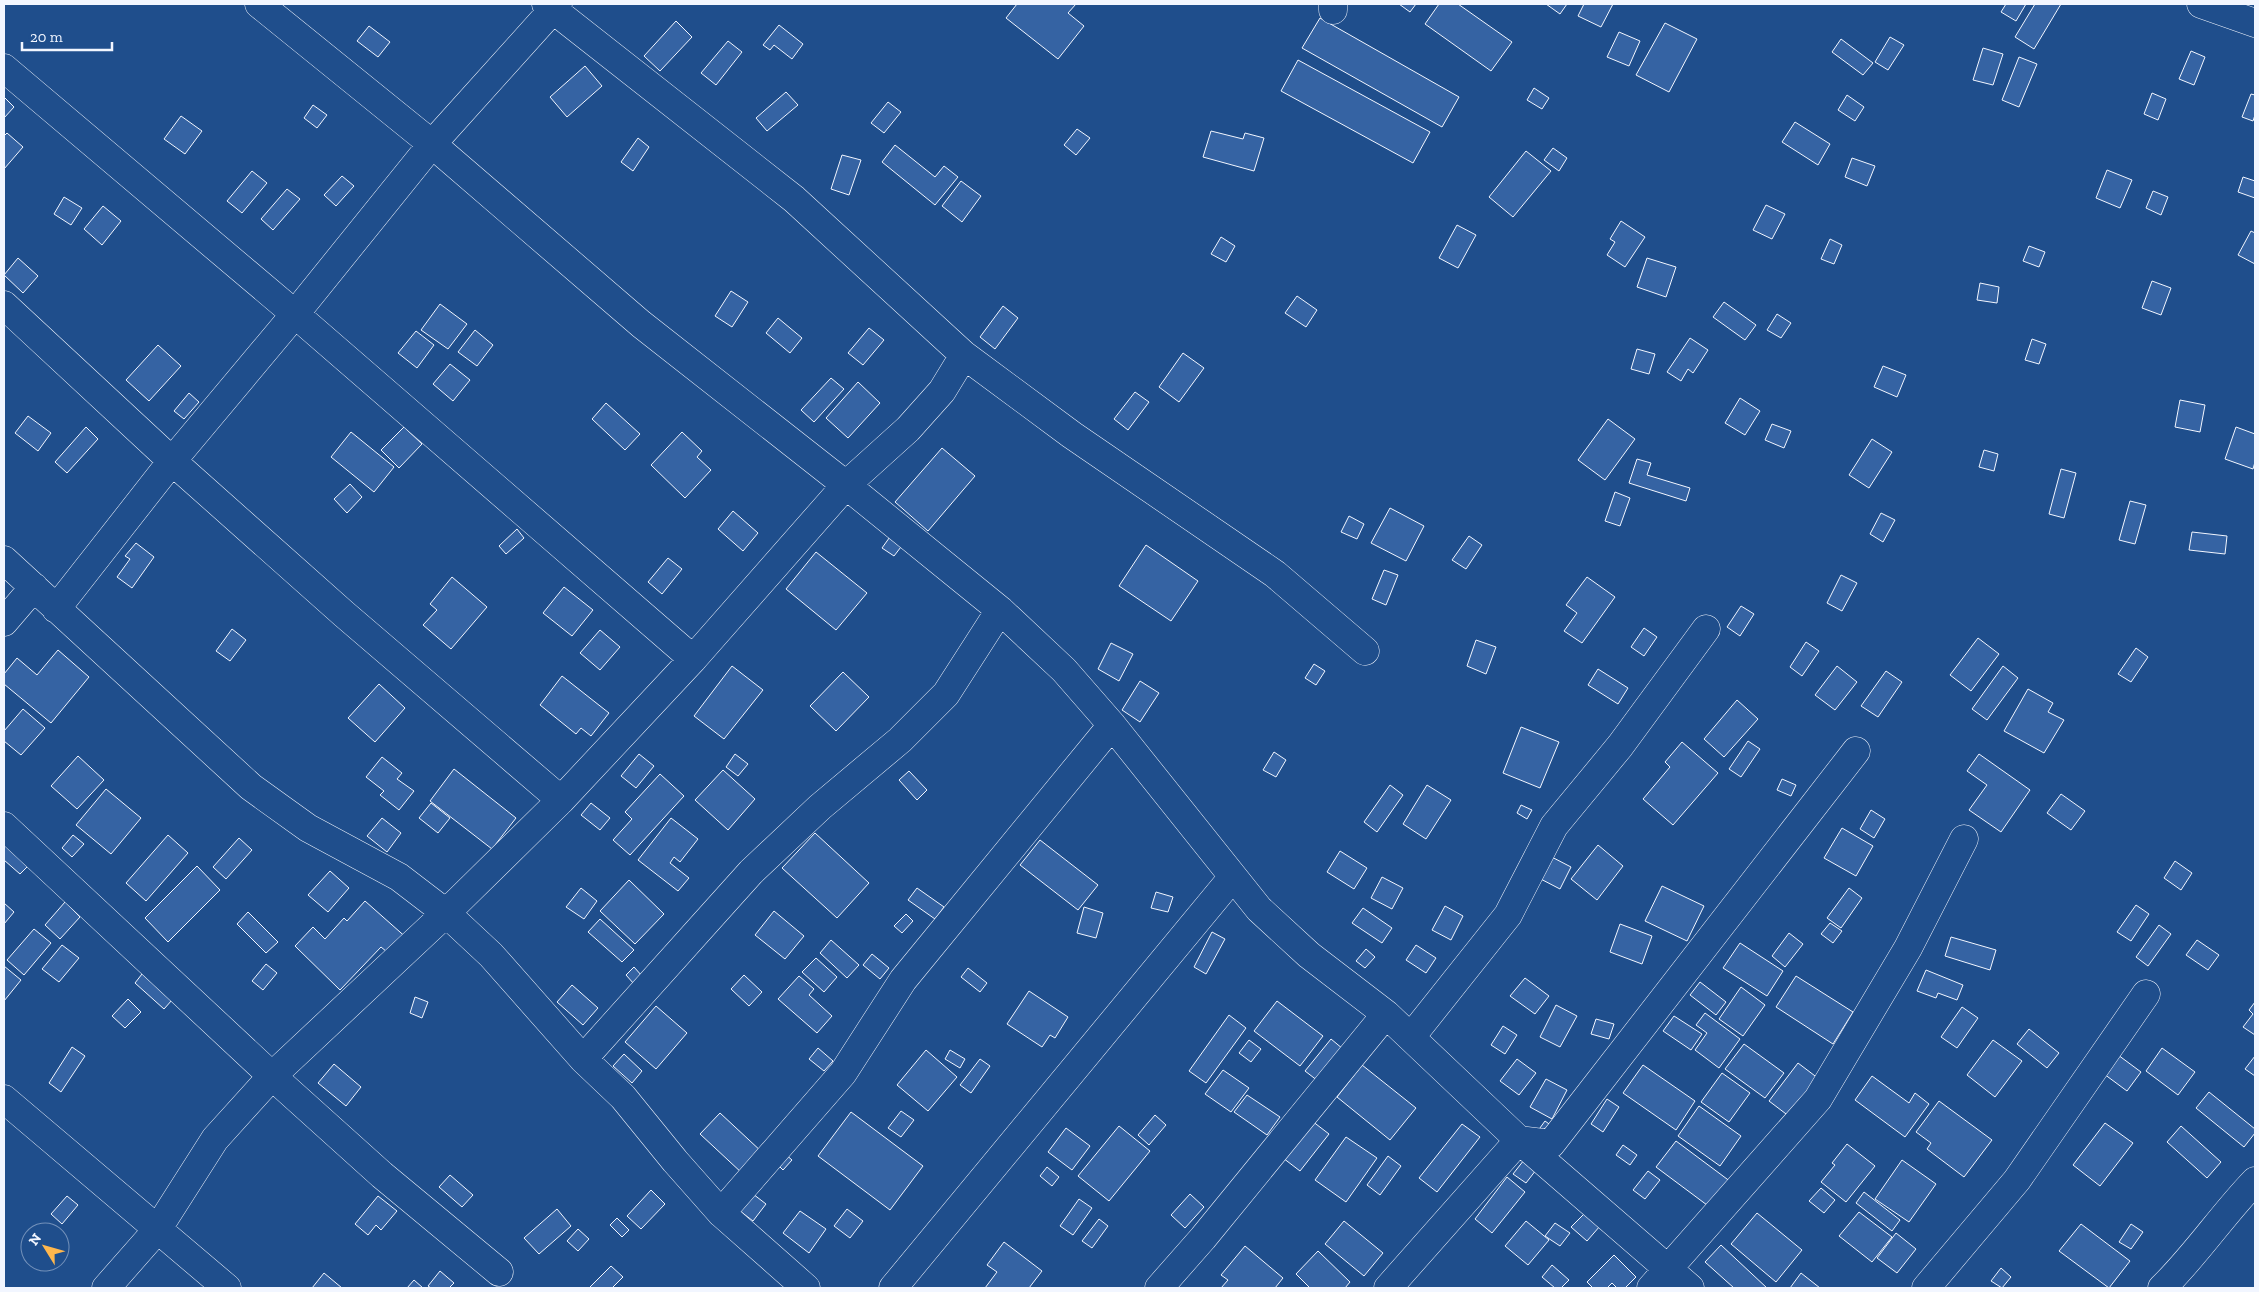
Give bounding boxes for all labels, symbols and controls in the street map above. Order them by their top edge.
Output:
scale bar [22,20,112,52]
text: 20 m [30,28,63,46]
north arrow [20,1222,70,1272]
text: N [25,1230,45,1249]

